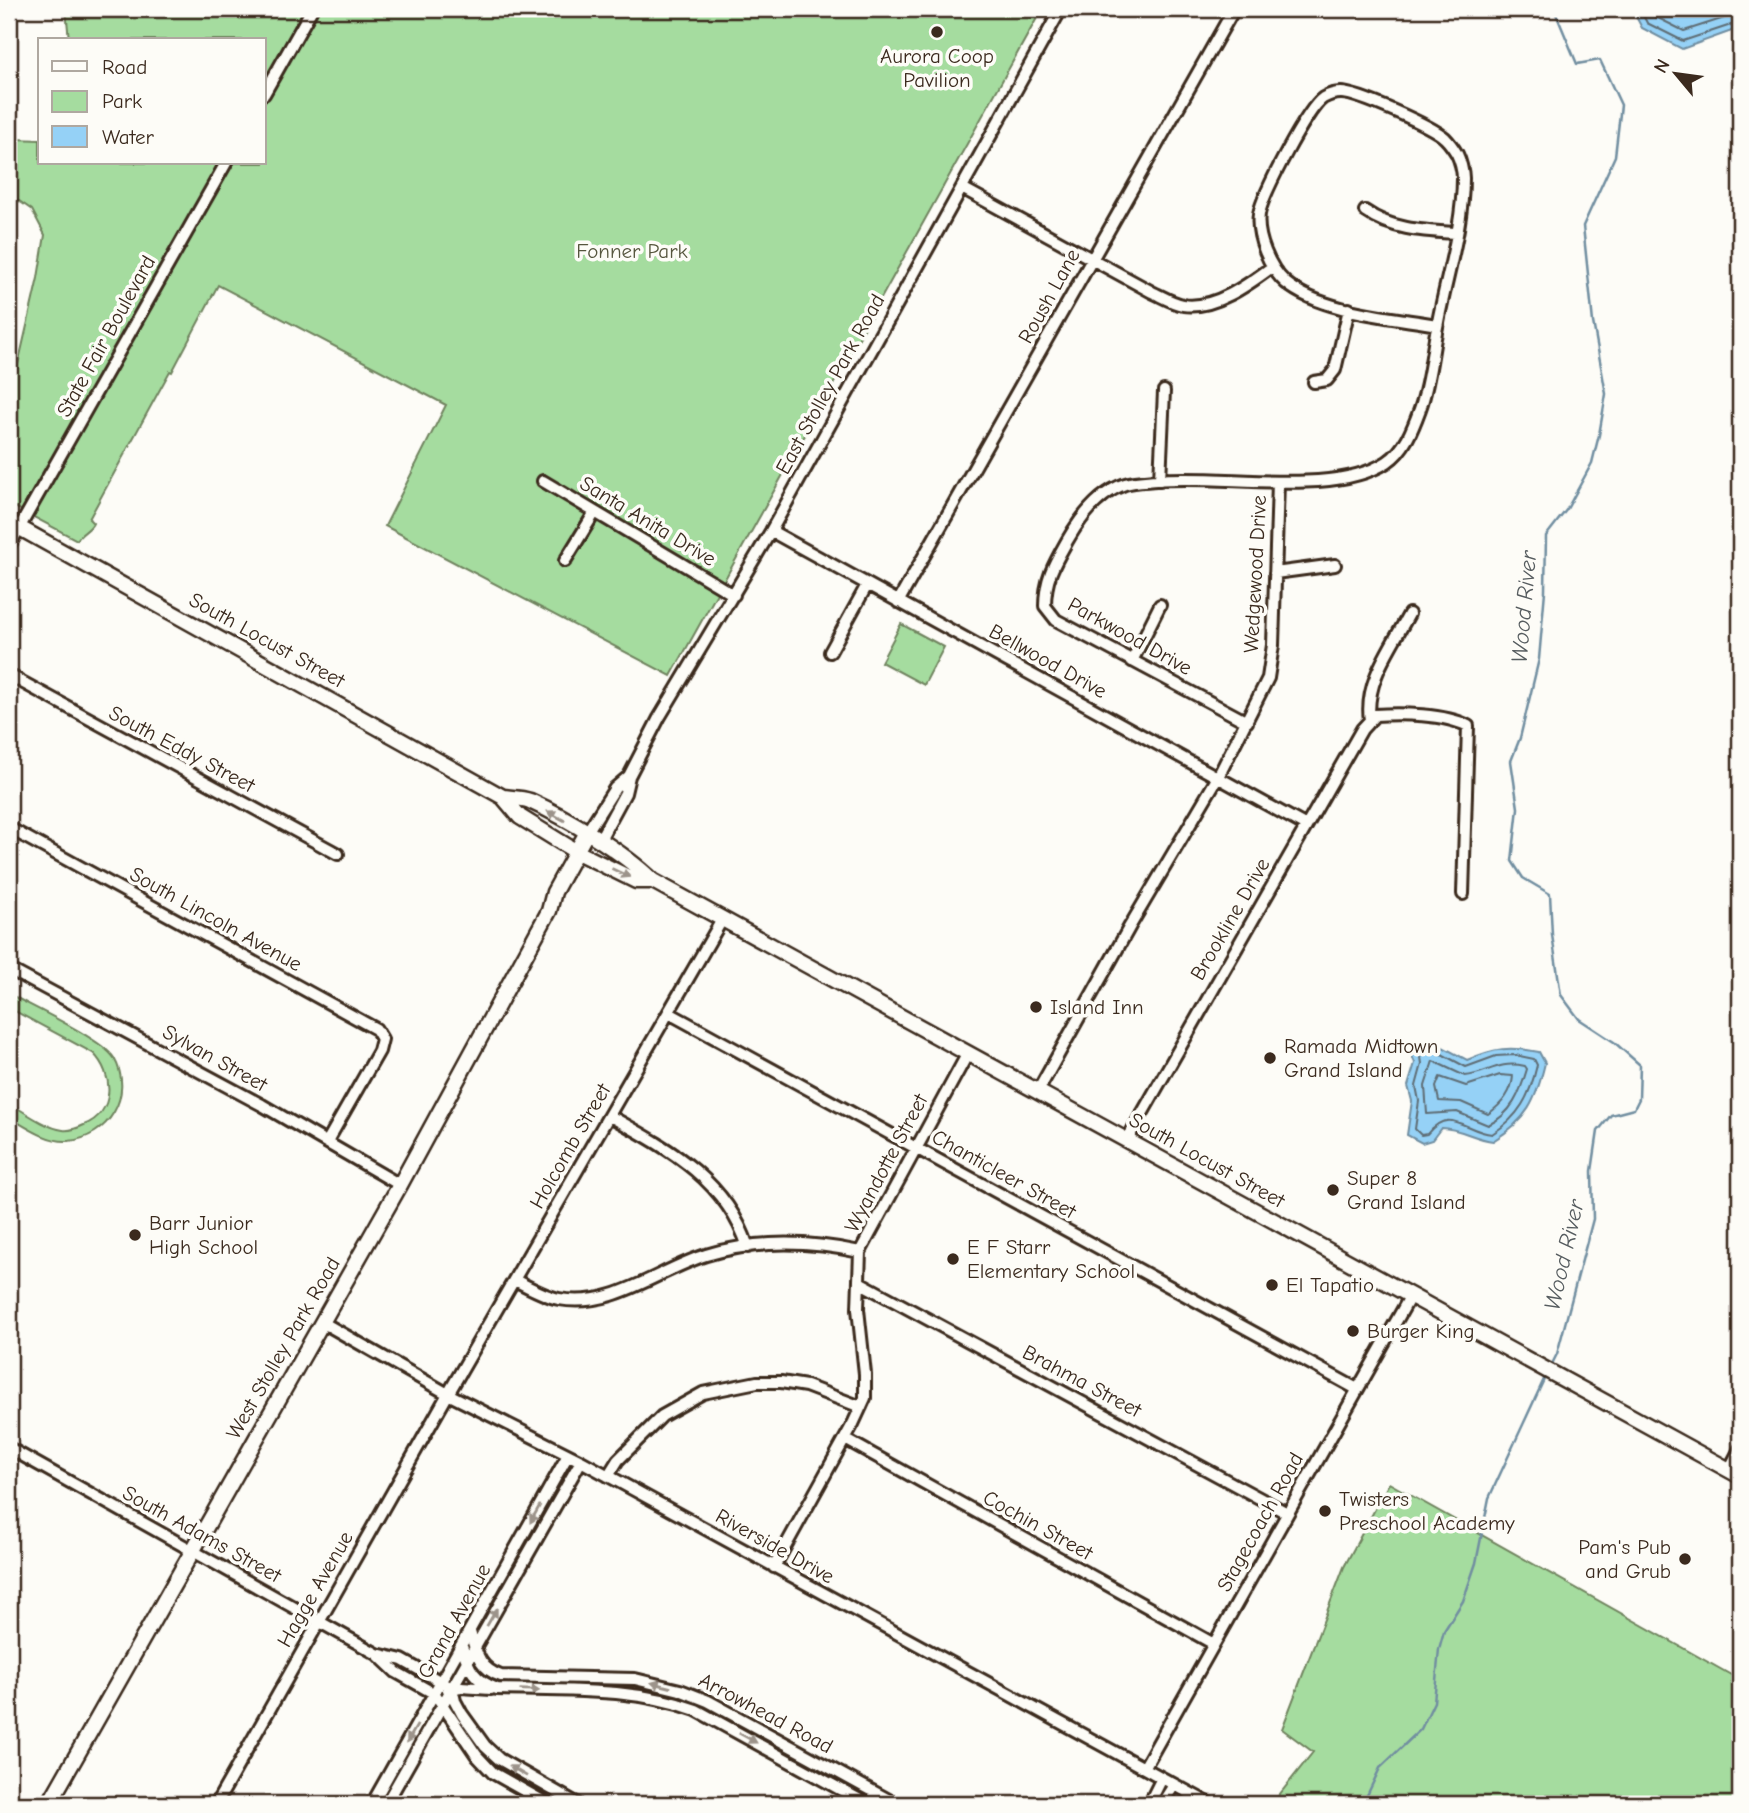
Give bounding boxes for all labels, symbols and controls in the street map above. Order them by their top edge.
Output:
marker: Aurora Coop Pavilion [929,24,945,40]
legend [38,38,266,164]
north arrow [1640,38,1710,108]
place label: Aurora Coop Pavilion [880,44,994,92]
text: Road [102,55,147,79]
text: N [1649,55,1675,77]
text: Park [102,89,142,113]
text: Water [102,125,155,149]
park label: Fonner Park [576,239,688,263]
street label: Roush Lane [1013,245,1085,347]
street label: State Fair Boulevard [52,251,160,421]
street label: East Stolley Park Road [771,290,889,478]
street label: Santa Anita Drive [576,471,720,571]
street label: Wedgewood Drive [1239,495,1271,653]
water label: Wood River [1506,549,1542,664]
street label: South Locust Street [185,587,350,693]
street label: Parkwood Drive [1064,592,1196,680]
street label: Bellwood Drive [985,619,1111,703]
street label: South Eddy Street [105,700,260,798]
one-way arrow [546,810,566,822]
street label: Brookline Drive [1185,854,1275,984]
street label: South Lincoln Avenue [126,862,306,976]
one-way arrow [611,867,631,879]
place label: Island Inn [1050,995,1144,1019]
marker: Island Inn [1028,999,1044,1015]
street label: Sylvan Street [158,1019,272,1097]
place label: Ramada Midtown Grand Island [1284,1034,1438,1082]
marker: Ramada Midtown Grand Island [1262,1050,1278,1066]
street label: Holcomb Street [525,1078,616,1213]
street label: Wyandotte Street [839,1089,933,1236]
street label: South Locust Street [1125,1107,1290,1213]
street label: Chanticleer Street [928,1124,1081,1224]
place label: Super 8 Grand Island [1347,1166,1466,1214]
marker: Super 8 Grand Island [1325,1182,1341,1198]
water label: Wood River [1538,1196,1590,1313]
place label: Barr Junior High School [149,1211,258,1259]
marker: Barr Junior High School [127,1227,143,1243]
place label: E F Starr Elementary School [967,1235,1135,1283]
marker: E F Starr Elementary School [945,1251,961,1267]
street label: West Stolley Park Road [221,1253,345,1443]
place label: El Tapatio [1286,1273,1374,1297]
marker: El Tapatio [1264,1277,1280,1293]
place label: Burger King [1367,1319,1475,1343]
marker: Burger King [1345,1323,1361,1339]
street label: Brahma Street [1019,1340,1146,1423]
street label: Stagecoach Road [1212,1448,1308,1596]
street label: South Adams Street [119,1480,286,1588]
street label: Cochin Street [979,1485,1098,1565]
place label: Twisters Preschool Academy [1339,1487,1515,1535]
marker: Twisters Preschool Academy [1317,1503,1333,1519]
street label: Riverside Drive [712,1504,838,1588]
one-way arrow [529,1505,541,1524]
street label: Hagge Avenue [272,1527,358,1651]
place label: Pam's Pub and Grub [1578,1535,1671,1583]
marker: Pam's Pub and Grub [1677,1551,1693,1567]
street label: Grand Avenue [413,1559,495,1683]
one-way arrow [486,1607,498,1627]
street label: Arrowhead Road [695,1668,837,1758]
one-way arrow [650,1679,672,1690]
one-way arrow [519,1685,541,1696]
one-way arrow [406,1725,418,1744]
one-way arrow [738,1732,758,1744]
one-way arrow [509,1765,528,1777]

